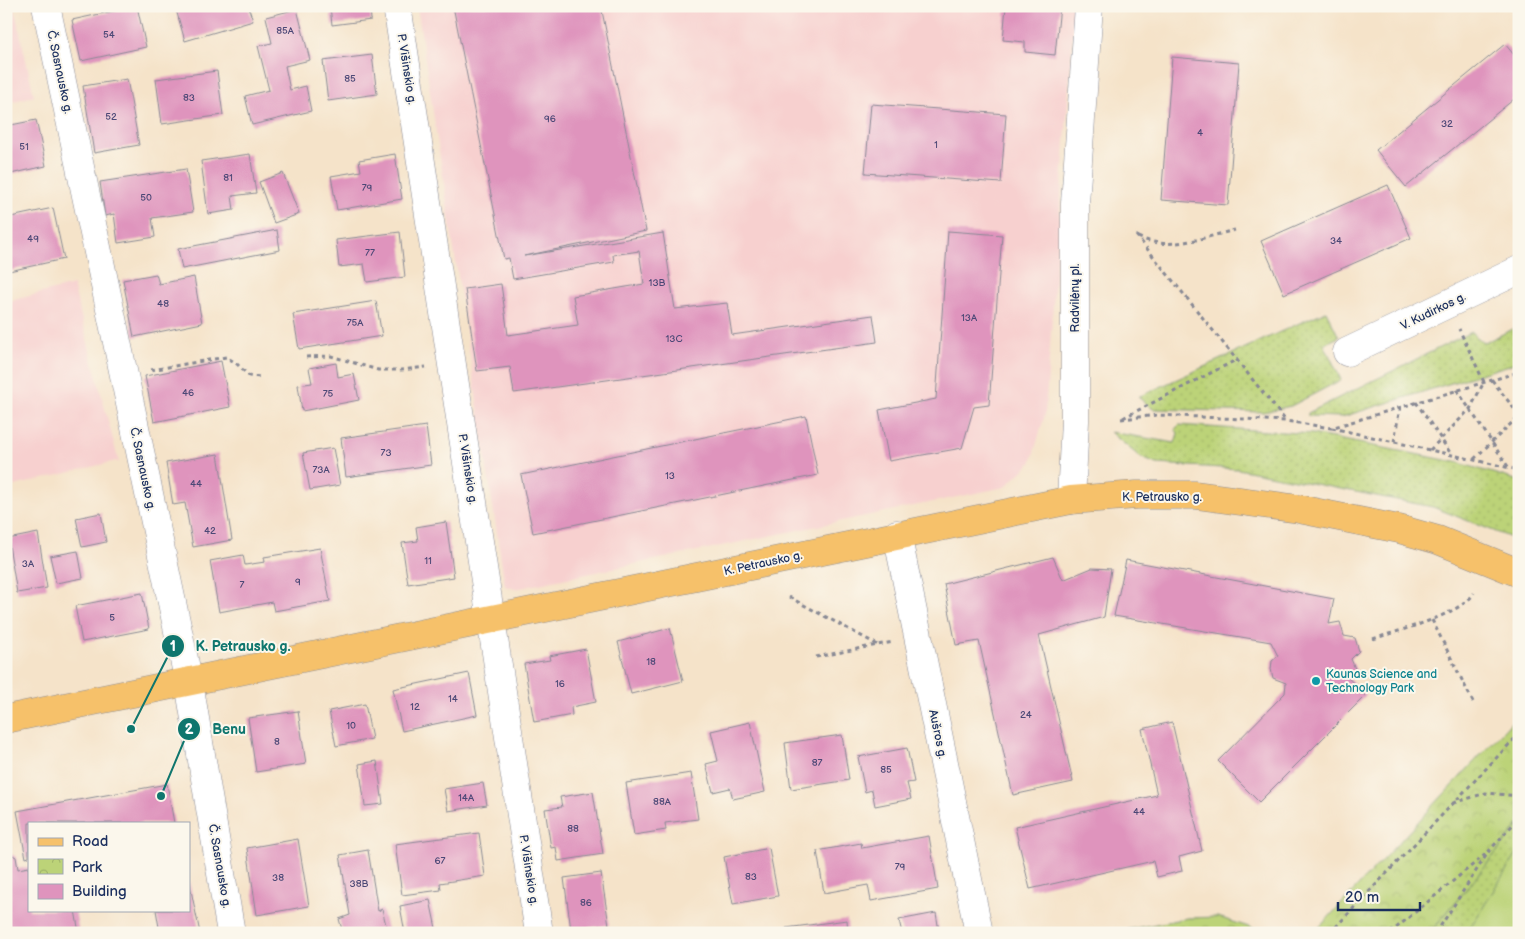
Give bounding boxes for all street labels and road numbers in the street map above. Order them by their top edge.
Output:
street label: Č. Sasnausko g. [43,29,78,115]
street label: P. Višinskio g. [393,32,420,106]
street label: Radvilėnų pl. [1068,264,1083,332]
street label: V. Kudirkos g. [1398,289,1468,334]
street label: Č. Sasnausko g. [126,426,161,512]
street label: P. Višinskio g. [454,432,481,506]
street label: K. Petrausko g. [1122,490,1202,505]
street label: K. Petrausko g. [723,548,804,579]
street label: Aušros g. [925,708,950,760]
street label: Č. Sasnausko g. [205,823,236,909]
street label: P. Višinskio g. [515,833,542,907]

